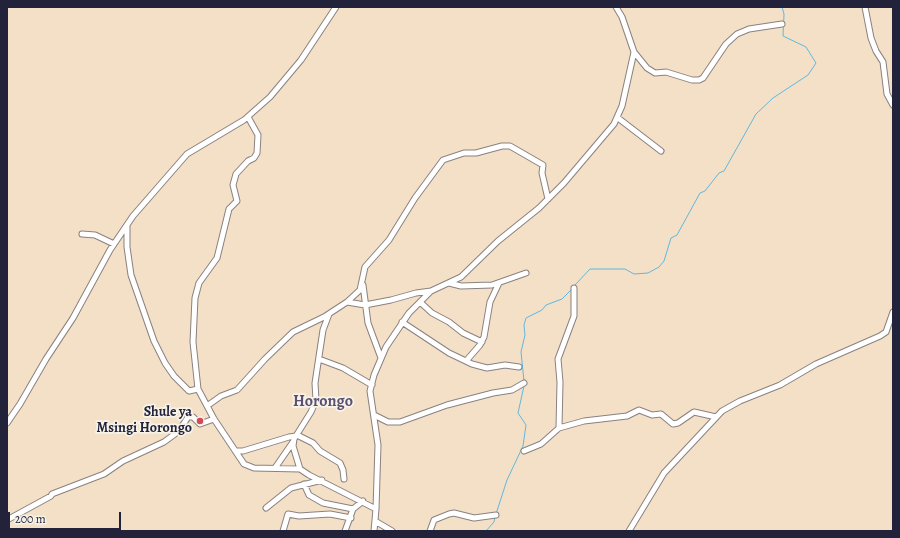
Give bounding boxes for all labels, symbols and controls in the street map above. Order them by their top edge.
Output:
district label: Horongo [293,392,353,412]
place label: Shule ya Msingi Horongo [96,405,192,438]
marker: Shule ya Msingi Horongo [195,416,205,426]
scale bar [10,504,123,530]
text: 200 m [15,511,46,527]

